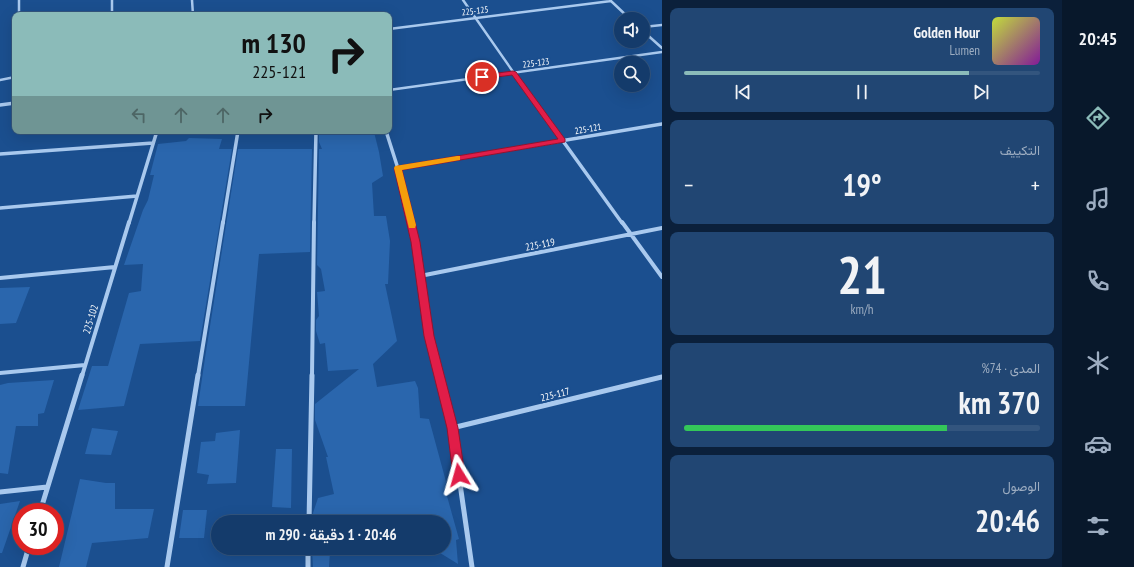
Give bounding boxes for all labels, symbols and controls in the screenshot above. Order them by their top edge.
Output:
street label: 225-125 [461,3,489,18]
map controls [614,12,650,92]
button: sound [614,12,650,48]
text: Golden Hour [913,23,980,42]
text: 130 m [242,24,306,61]
text: 20:45 [1079,27,1117,50]
icon: right [320,28,372,80]
text: Lumen [950,42,980,59]
street label: 225-123 [522,55,550,70]
button: search [614,56,650,92]
text: 225-121 [252,60,306,83]
pin [465,60,499,94]
icon: arrive [471,66,493,88]
icon: previous [732,81,754,103]
icon: pause [851,81,873,103]
icon: next [970,81,992,103]
icon: left [128,104,150,126]
icon: ahead [170,104,192,126]
icon: ahead [212,104,234,126]
icon: right [254,104,276,126]
icon: directions [1084,104,1112,132]
street label: 225-121 [574,121,602,136]
text: التكييف [1000,142,1040,159]
text: 19° [842,165,882,204]
text: − [684,171,693,199]
text: + [1031,171,1040,199]
icon: music [1084,185,1112,213]
street label: 225-119 [524,235,556,254]
text: 21 [837,241,887,308]
icon: phone [1084,267,1112,295]
text: km/h [850,301,874,318]
street label: 225-102 [80,303,101,335]
icon: climate [1084,349,1112,377]
text: المدى · 74% [981,360,1040,377]
text: 370 km [959,383,1040,422]
street label: 225-117 [539,385,571,404]
icon: car [1084,430,1112,458]
position arrow [438,454,480,496]
text: الوصول [1002,478,1040,495]
text: 20:46 [975,501,1040,540]
speed limit sign: 30 [12,503,64,555]
icon: filters [1084,512,1112,540]
text: 20:46 · 1 دقيقة · 290 m [265,525,397,544]

